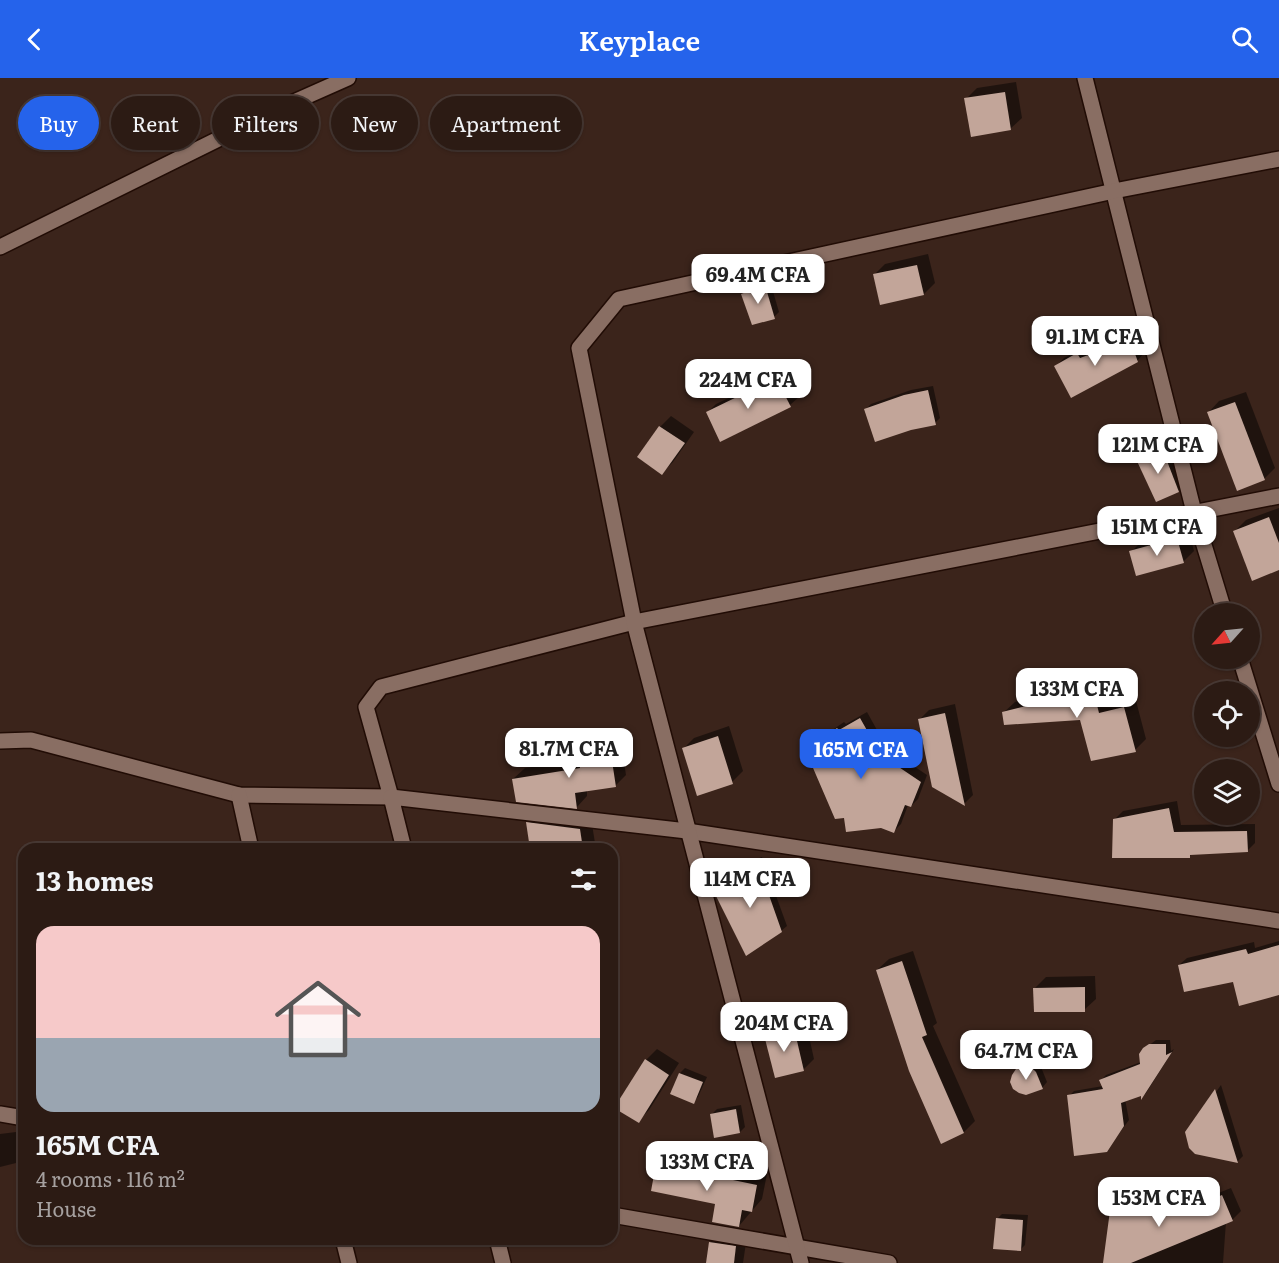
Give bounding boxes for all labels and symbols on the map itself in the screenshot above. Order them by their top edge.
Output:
pin: 69.4M CFA [689,254,827,305]
pin: 91.1M CFA [1026,316,1164,367]
pin: 224M CFA [686,359,810,410]
pin: 121M CFA [1096,424,1220,475]
pin: 151M CFA [1095,506,1219,557]
north arrow [1194,603,1260,669]
pin: 133M CFA [1015,668,1139,719]
pin: 81.7M CFA [500,728,638,779]
pin: 165M CFA [799,729,923,780]
pin: 114M CFA [688,858,812,909]
pin: 204M CFA [722,1002,846,1053]
pin: 64.7M CFA [957,1030,1095,1081]
pin: 133M CFA [645,1141,769,1192]
pin: 153M CFA [1097,1177,1221,1228]

